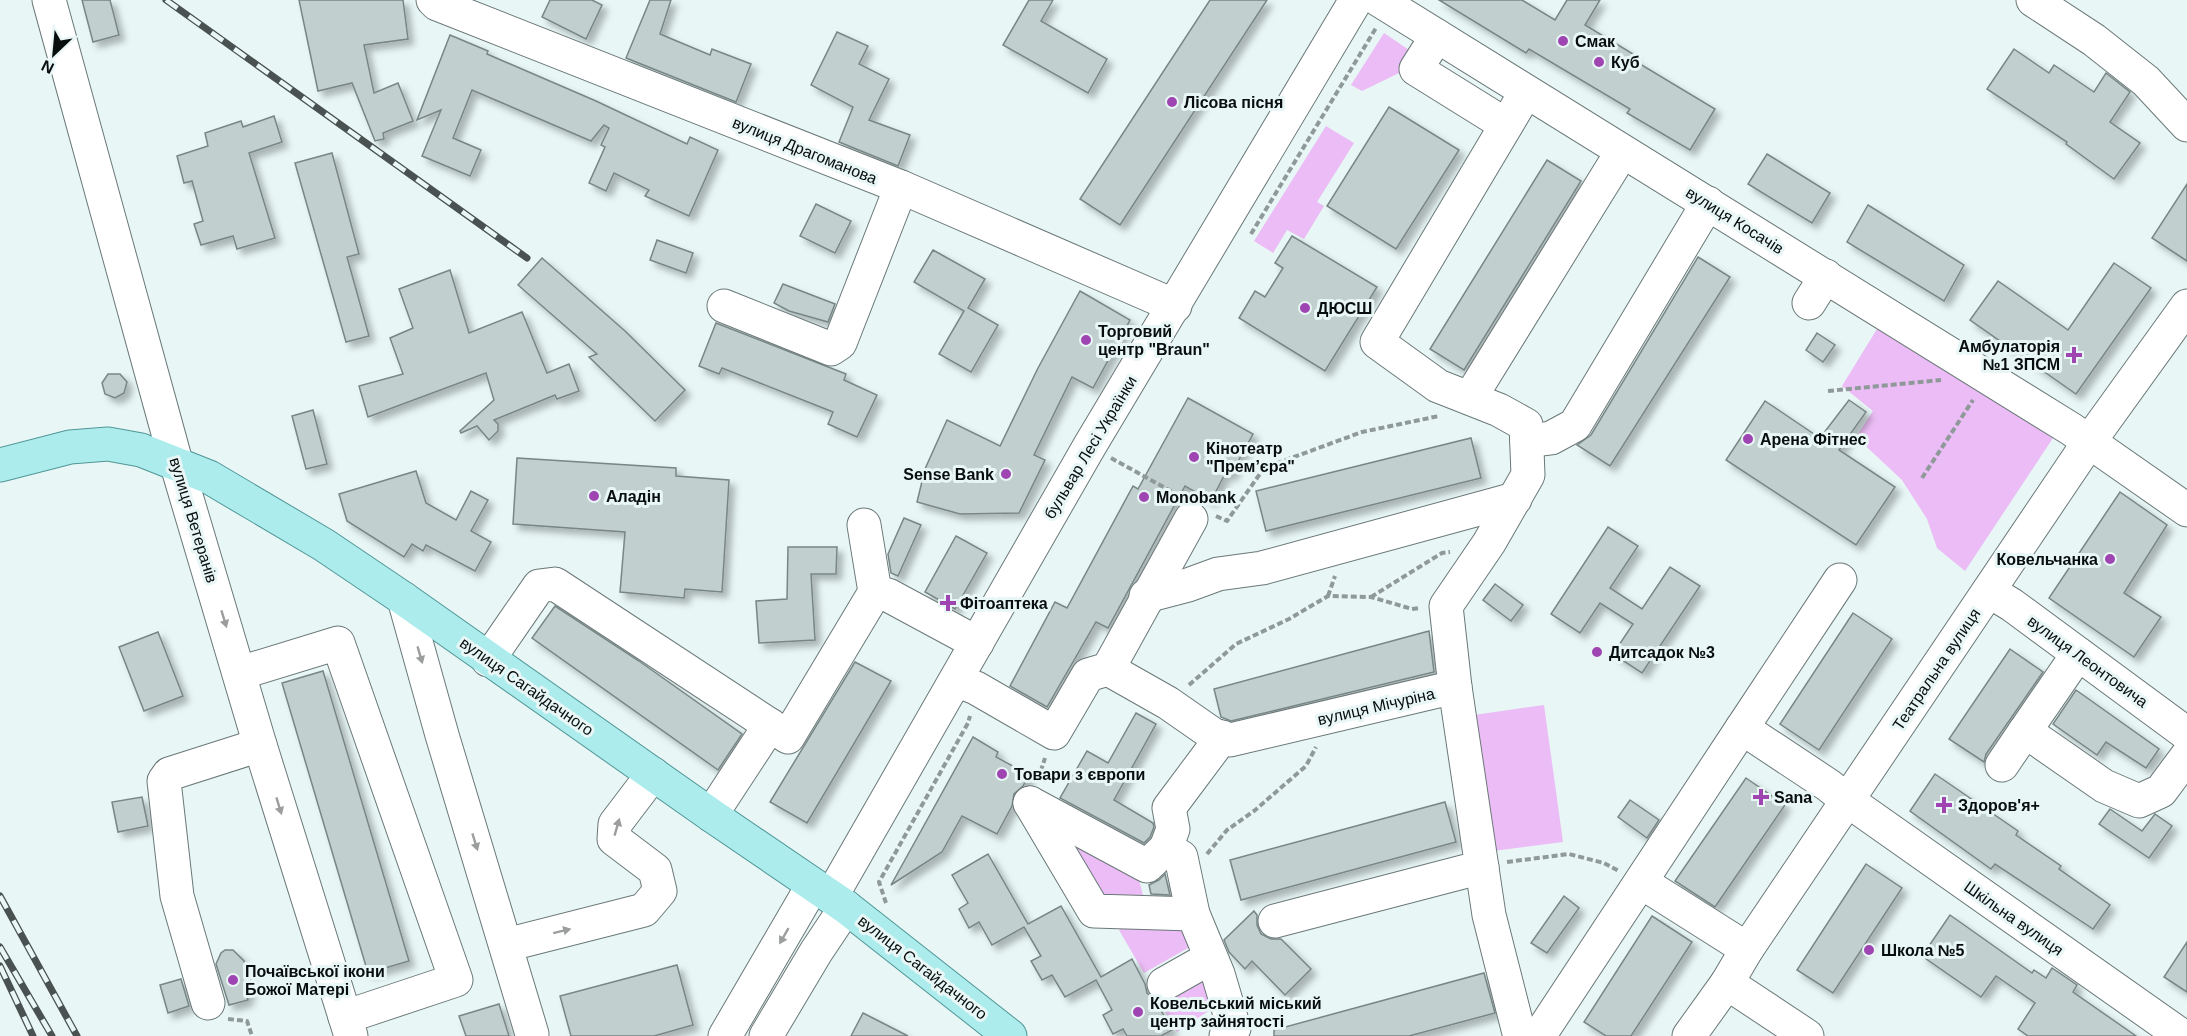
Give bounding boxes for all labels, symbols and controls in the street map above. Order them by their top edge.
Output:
north arrow [24,24,84,84]
place label: Смак [1575,33,1616,50]
marker: Смак [1556,34,1570,48]
place label: Куб [1611,54,1640,71]
marker: Куб [1592,55,1606,69]
text: N [39,57,57,77]
place label: Лісова пісня [1184,94,1283,111]
marker: Лісова пісня [1165,95,1179,109]
street label: вулиця Драгоманова [730,114,880,187]
street label: вулиця Косачів [1683,184,1787,257]
place label: ДЮСШ [1317,300,1372,317]
marker: ДЮСШ [1298,301,1312,315]
place label: Торговий центр "Braun" [1098,323,1210,358]
marker: Торговий центр "Braun" [1079,333,1093,347]
place label: Амбулаторія №1 ЗПСМ [1958,338,2060,373]
marker: Амбулаторія №1 ЗПСМ [2065,346,2083,364]
street label: бульвар Лесі Українки [1041,373,1140,522]
place label: Арена Фітнес [1760,431,1867,448]
marker: Арена Фітнес [1741,432,1755,446]
place label: Кінотеатр "Прем’єра" [1206,440,1295,475]
marker: Кінотеатр "Прем’єра" [1187,450,1201,464]
street label: вулиця Ветеранів [166,455,221,585]
place label: Sense Bank [903,466,994,483]
marker: Sense Bank [999,467,1013,481]
place label: Аладін [606,488,661,505]
marker: Аладін [587,489,601,503]
place label: Monobank [1156,489,1236,506]
marker: Monobank [1137,490,1151,504]
place label: Ковельчанка [1997,551,2098,568]
marker: Ковельчанка [2103,552,2117,566]
place label: Фітоаптека [960,595,1048,612]
marker: Фітоаптека [941,596,955,610]
street label: Театральна вулиця [1889,605,1984,733]
one-way arrow [220,610,229,628]
street label: вулиця Леонтовича [2024,612,2151,711]
street label: вулиця Сагайдачного [457,634,597,739]
place label: Дитсадок №3 [1609,644,1715,661]
marker: Дитсадок №3 [1590,645,1604,659]
one-way arrow [416,646,425,664]
street label: вулиця Мічуріна [1316,685,1436,728]
place label: Товари з європи [1014,766,1145,783]
marker: Товари з європи [995,767,1009,781]
marker: Sana [1752,788,1770,806]
place label: Sana [1774,789,1812,806]
marker: Здоров'я+ [1935,796,1953,814]
one-way arrow [275,797,284,815]
place label: Здоров'я+ [1958,797,2040,814]
one-way arrow [613,818,622,836]
one-way arrow [470,833,480,851]
street label: Шкільна вулиця [1961,878,2066,959]
street label: вулиця Сагайдачного [855,912,991,1023]
one-way arrow [553,926,572,936]
one-way arrow [780,927,790,944]
place label: Школа №5 [1881,942,1965,959]
marker: Школа №5 [1862,943,1876,957]
place label: Почаївської ікони Божої Матері [245,963,385,998]
marker: Почаївської ікони Божої Матері [226,973,240,987]
place label: Ковельський міський центр зайнятості [1150,995,1322,1030]
marker: Ковельський міський центр зайнятості [1131,1005,1145,1019]

